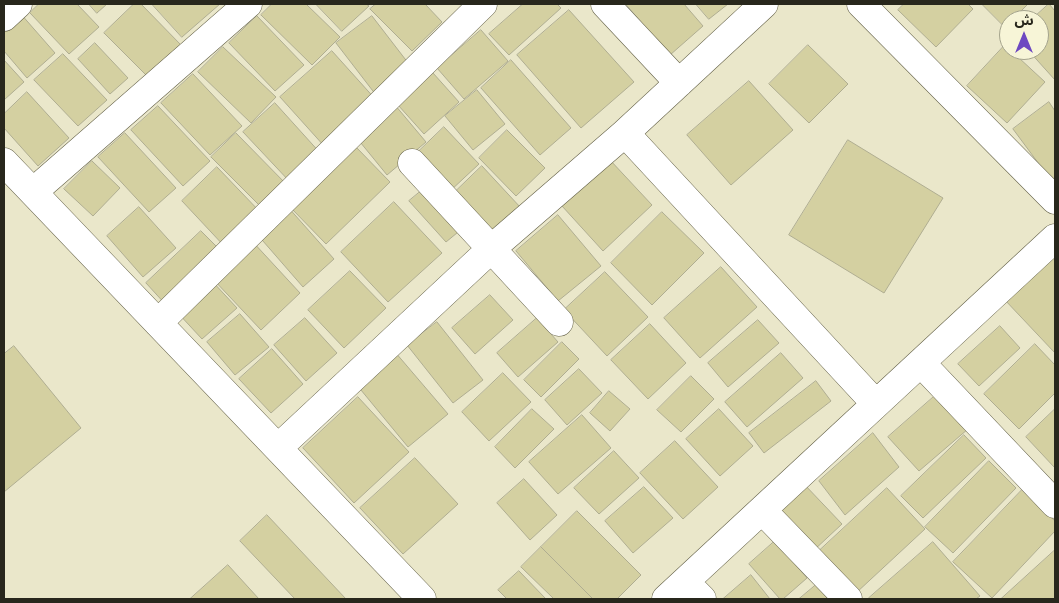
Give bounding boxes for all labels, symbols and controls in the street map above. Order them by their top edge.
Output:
north arrow [999,10,1049,60]
text: ش [1014,11,1034,30]

